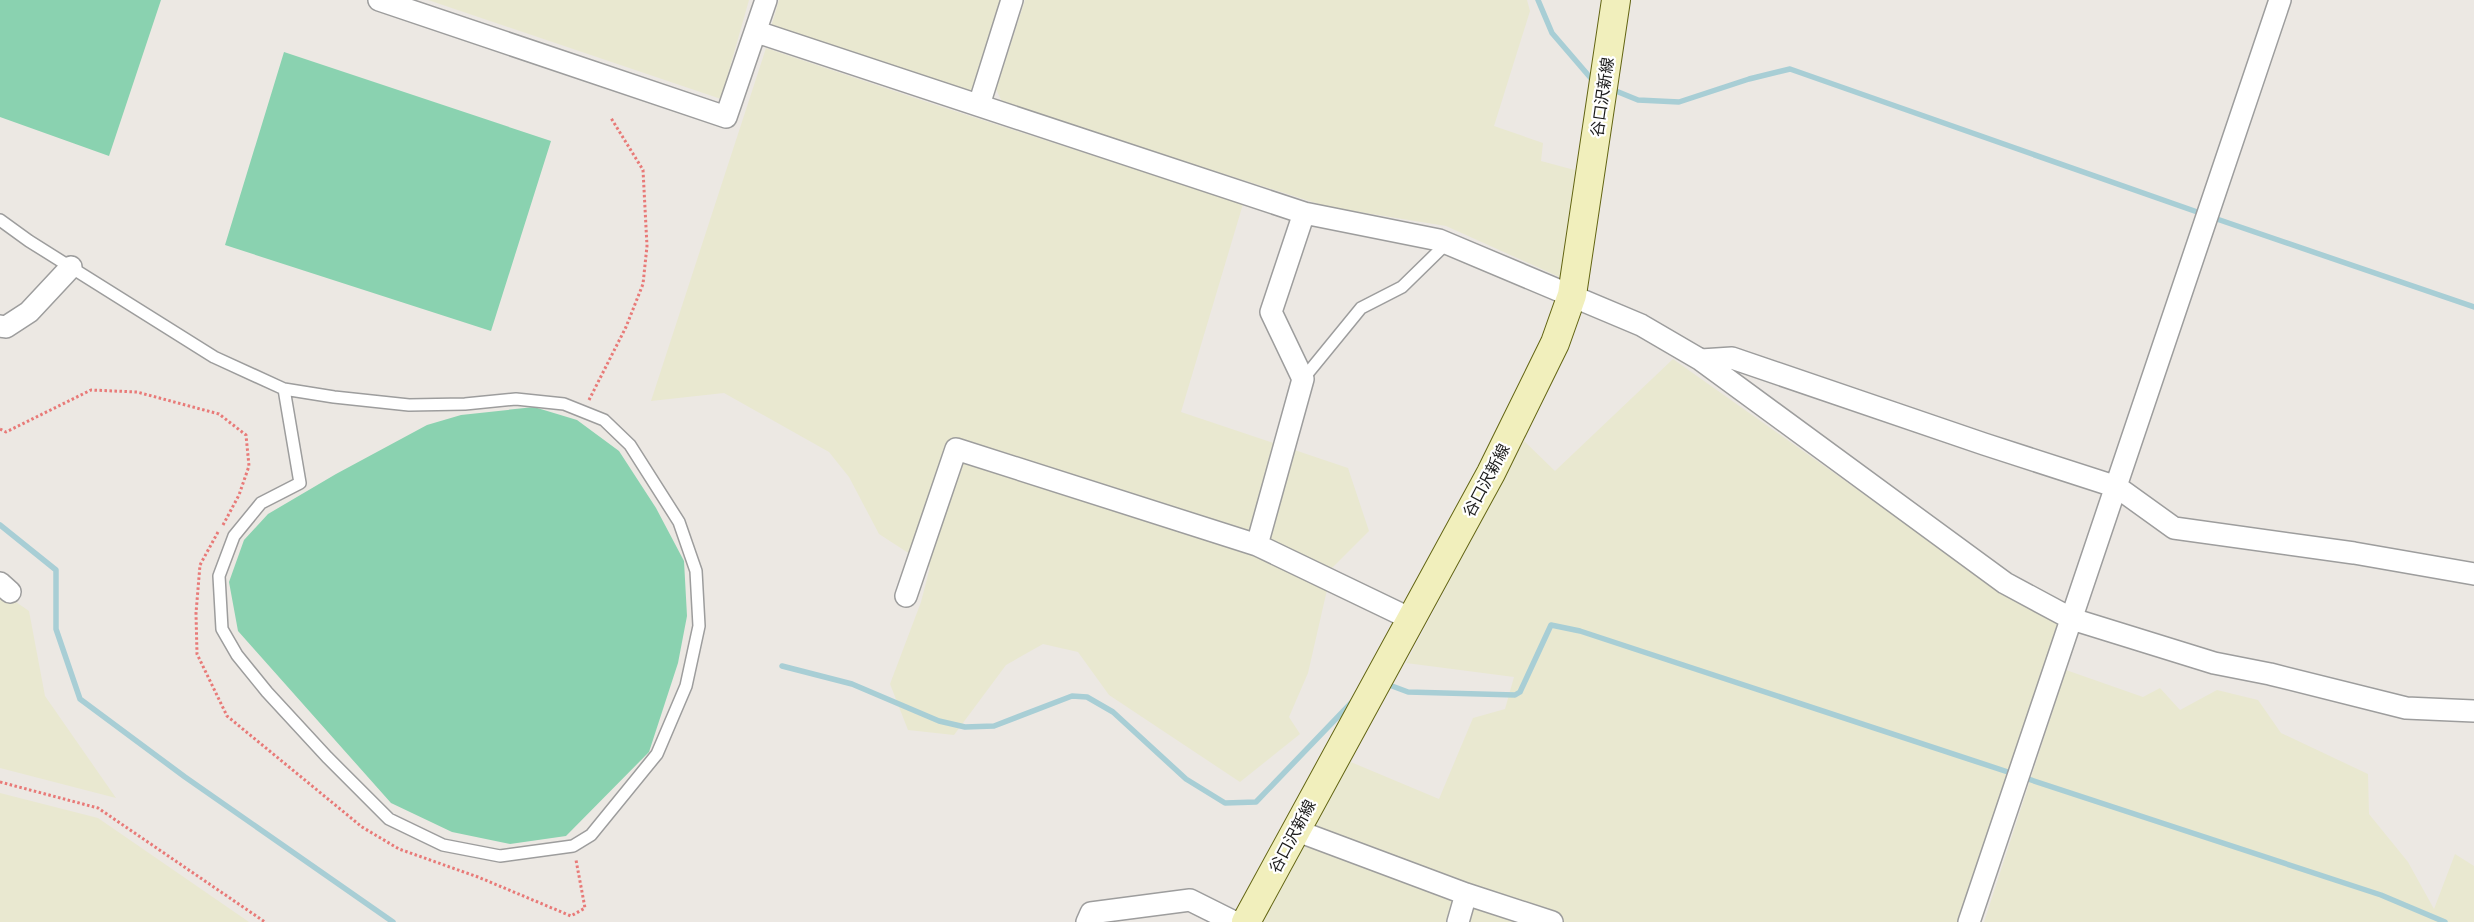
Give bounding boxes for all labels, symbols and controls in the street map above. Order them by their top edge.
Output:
street label: 谷口沢新線 [1588,56,1617,138]
street label: 谷口沢新線 [1459,440,1514,520]
street label: 谷口沢新線 [1265,796,1320,876]

